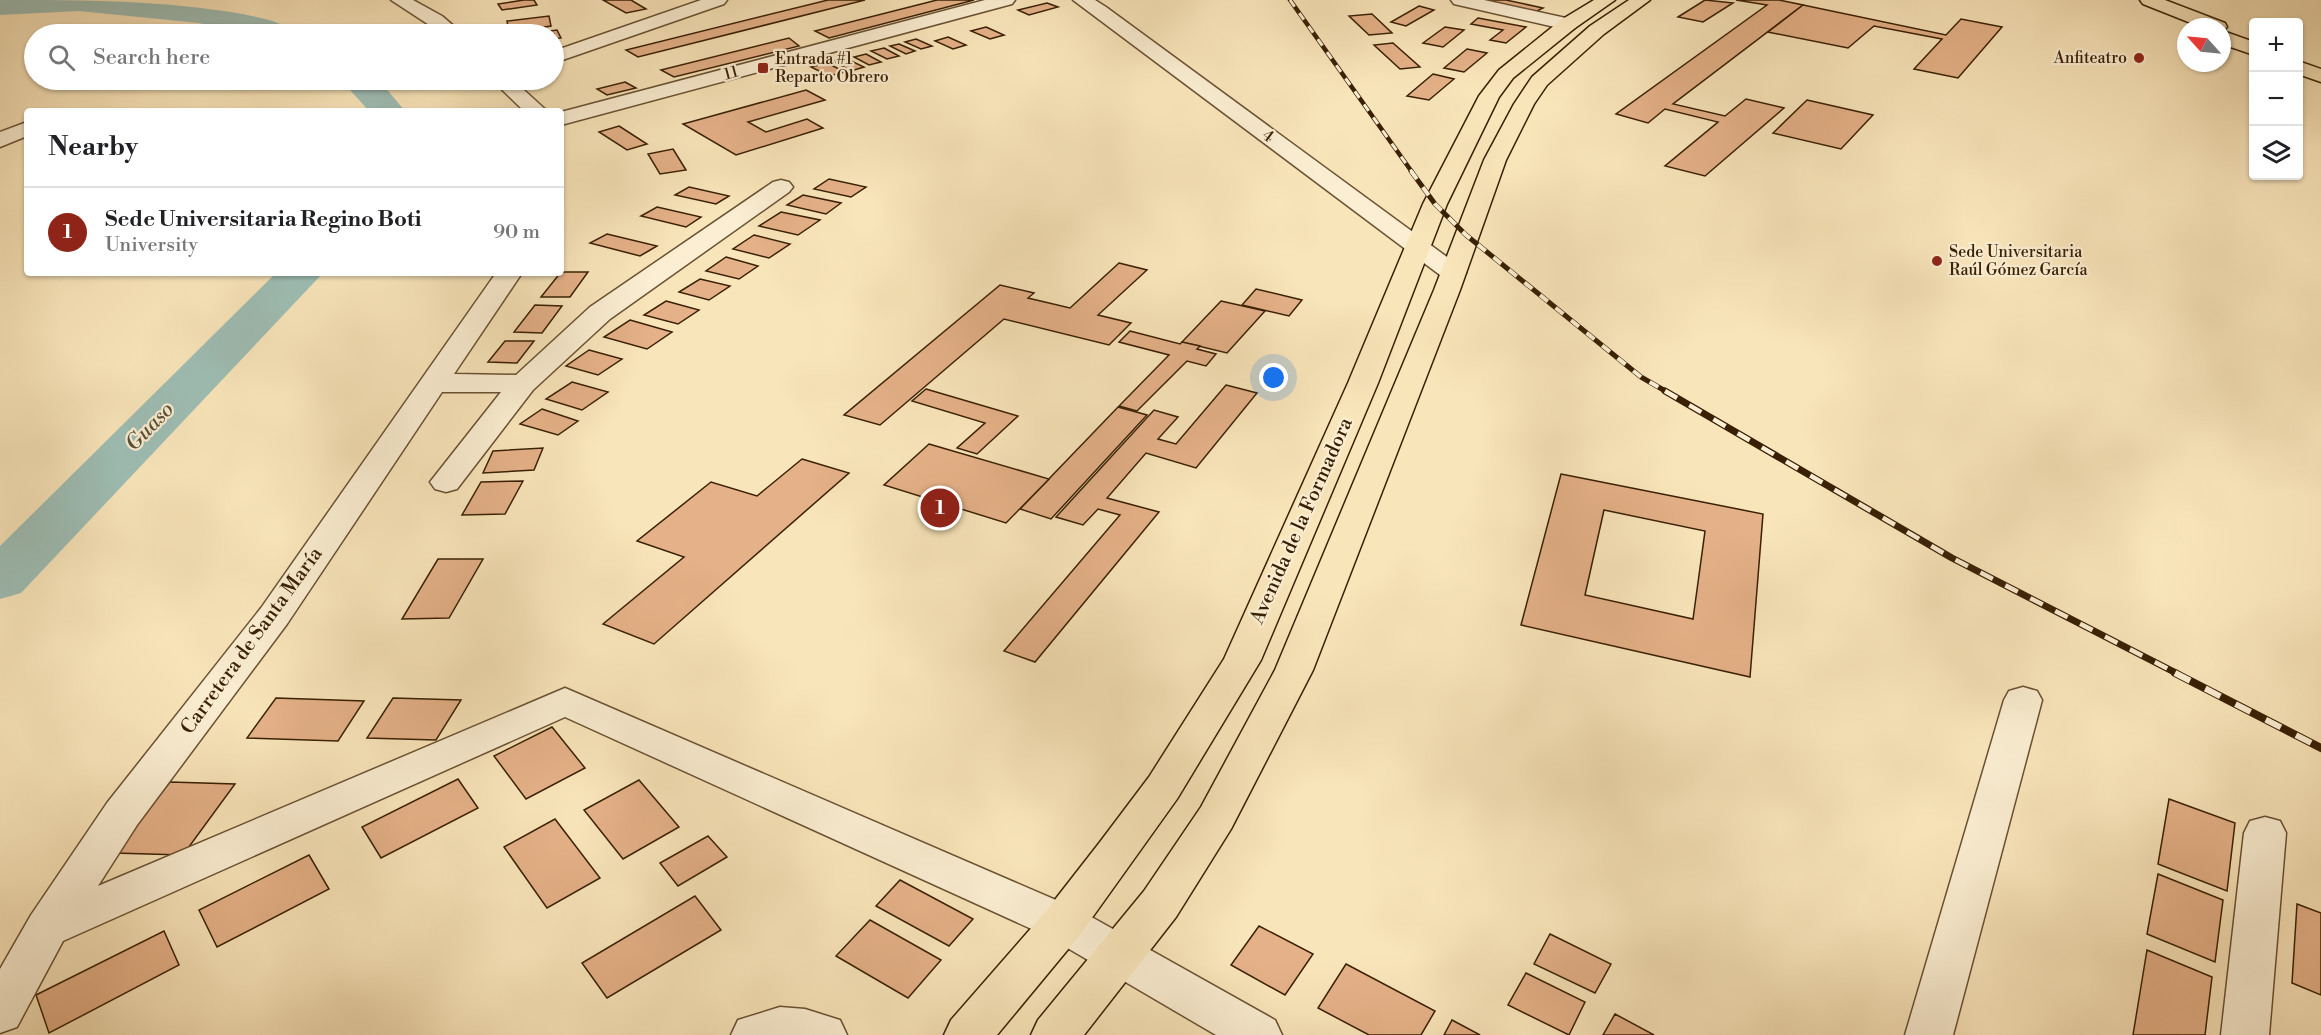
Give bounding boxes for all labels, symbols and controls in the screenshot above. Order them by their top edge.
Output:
north arrow [2177,18,2231,72]
map controls [2249,18,2303,180]
button: + [2249,18,2303,72]
search box [24,24,564,90]
icon: search [45,41,78,74]
text: Search here [93,44,210,71]
place label: Anfiteatro [2053,48,2127,68]
place label: Entrada #1 Reparto Obrero [775,49,889,87]
marker: Anfiteatro [2132,51,2146,65]
street label: 11 [721,61,741,85]
marker: Entrada #1 Reparto Obrero [756,61,770,75]
button: − [2249,72,2303,126]
street label: 4 [1258,125,1278,147]
button: layers [2249,126,2303,180]
text: Nearby [48,131,138,163]
text: Sede Universitaria Regino Boti [105,206,422,233]
text: 1 [63,220,72,245]
text: 90 m [493,220,540,245]
text: University [105,233,198,258]
place label: Sede Universitaria Raúl Gómez García [1949,242,2089,280]
marker: Sede Universitaria Raúl Gómez García [1930,254,1944,268]
your location [1259,363,1288,392]
water label: Guaso [120,397,180,457]
street label: Avenida de la Formadora [1245,413,1359,629]
pin: 1 [920,486,960,530]
street label: Carretera de Santa María [176,542,329,740]

